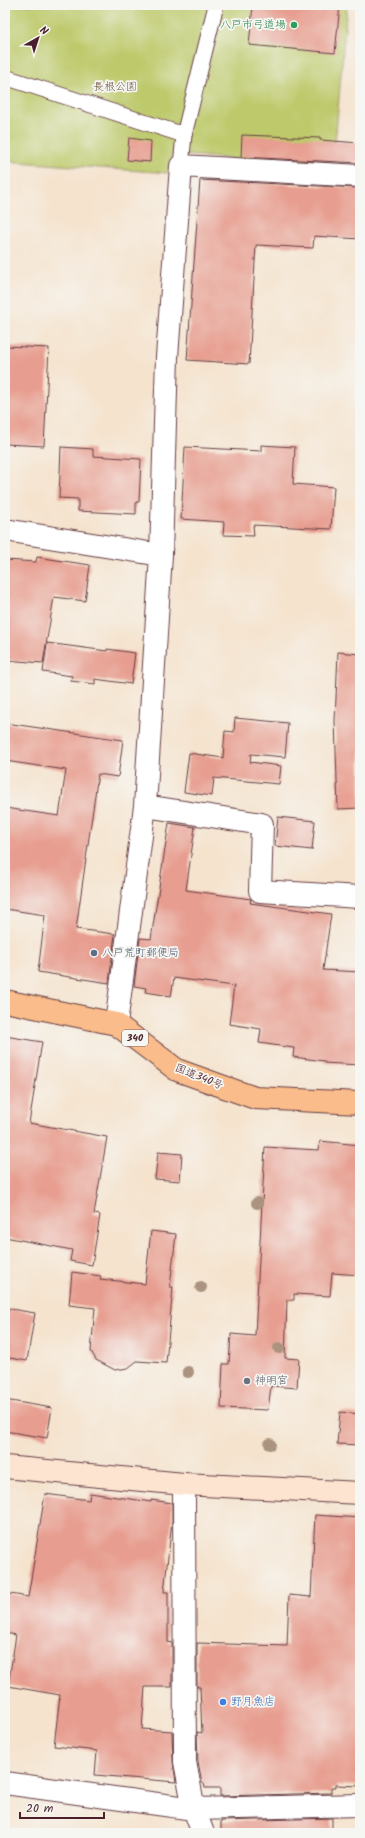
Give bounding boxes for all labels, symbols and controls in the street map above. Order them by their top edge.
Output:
place label: 八戸市弓道場 [220,16,286,34]
north arrow [18,18,58,58]
marker: 八戸市弓道場 [289,20,299,30]
text: N [35,22,52,40]
park label: 長根公園 [93,78,137,96]
place label: 八戸荒町郵便局 [102,944,179,962]
marker: 八戸荒町郵便局 [89,948,99,958]
road number: 340 [122,1030,148,1046]
street label: 国道340号 [172,1059,226,1095]
place label: 神明宮 [255,1372,288,1390]
marker: 神明宮 [242,1376,252,1386]
place label: 野月魚店 [231,1693,275,1711]
marker: 野月魚店 [218,1697,228,1707]
scale bar [20,1794,104,1820]
text: 20 m [26,1799,54,1818]

